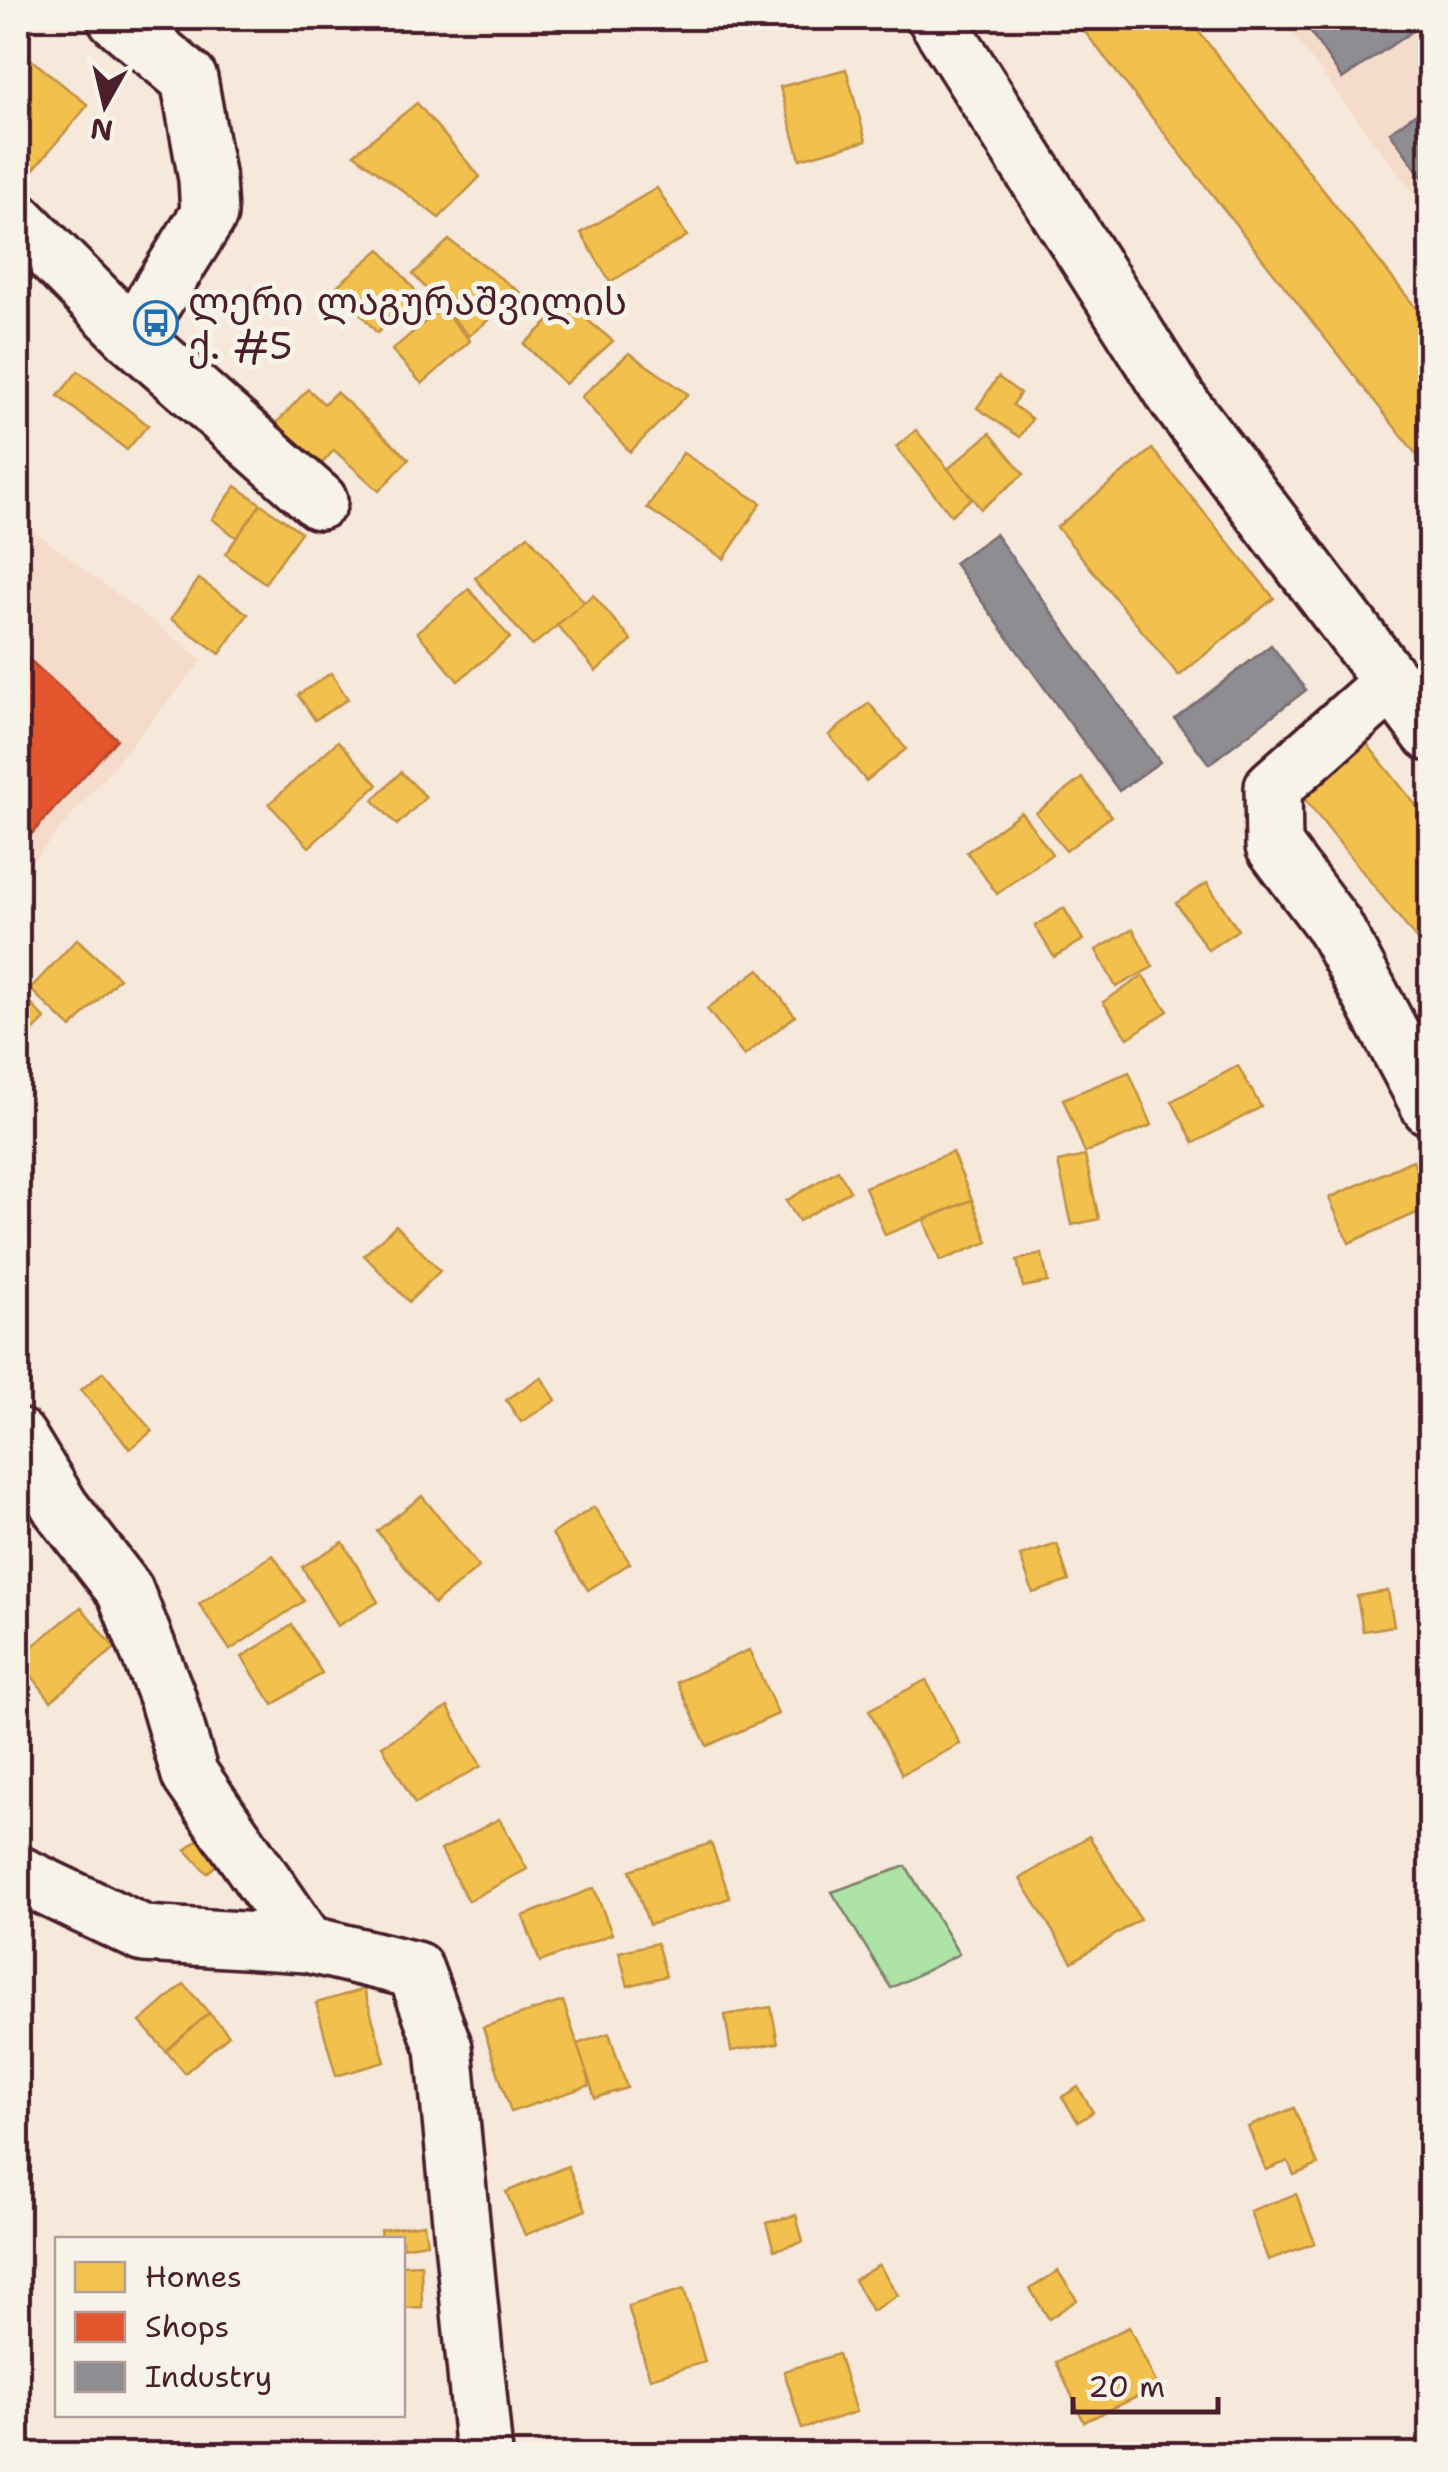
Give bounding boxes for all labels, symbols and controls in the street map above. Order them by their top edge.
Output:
north arrow [55,55,155,155]
text: N [88,109,115,150]
place label: ლერი ლაგურაშვილის ქ. #5 [188,276,627,371]
bus stop icon: ლერი ლაგურაშვილის ქ. #5 [133,300,179,346]
legend [55,2237,405,2417]
text: Homes [145,2256,242,2297]
text: Shops [145,2306,229,2347]
scale bar [1073,2352,1218,2414]
text: Industry [145,2356,272,2397]
text: 20 m [1088,2366,1165,2407]

